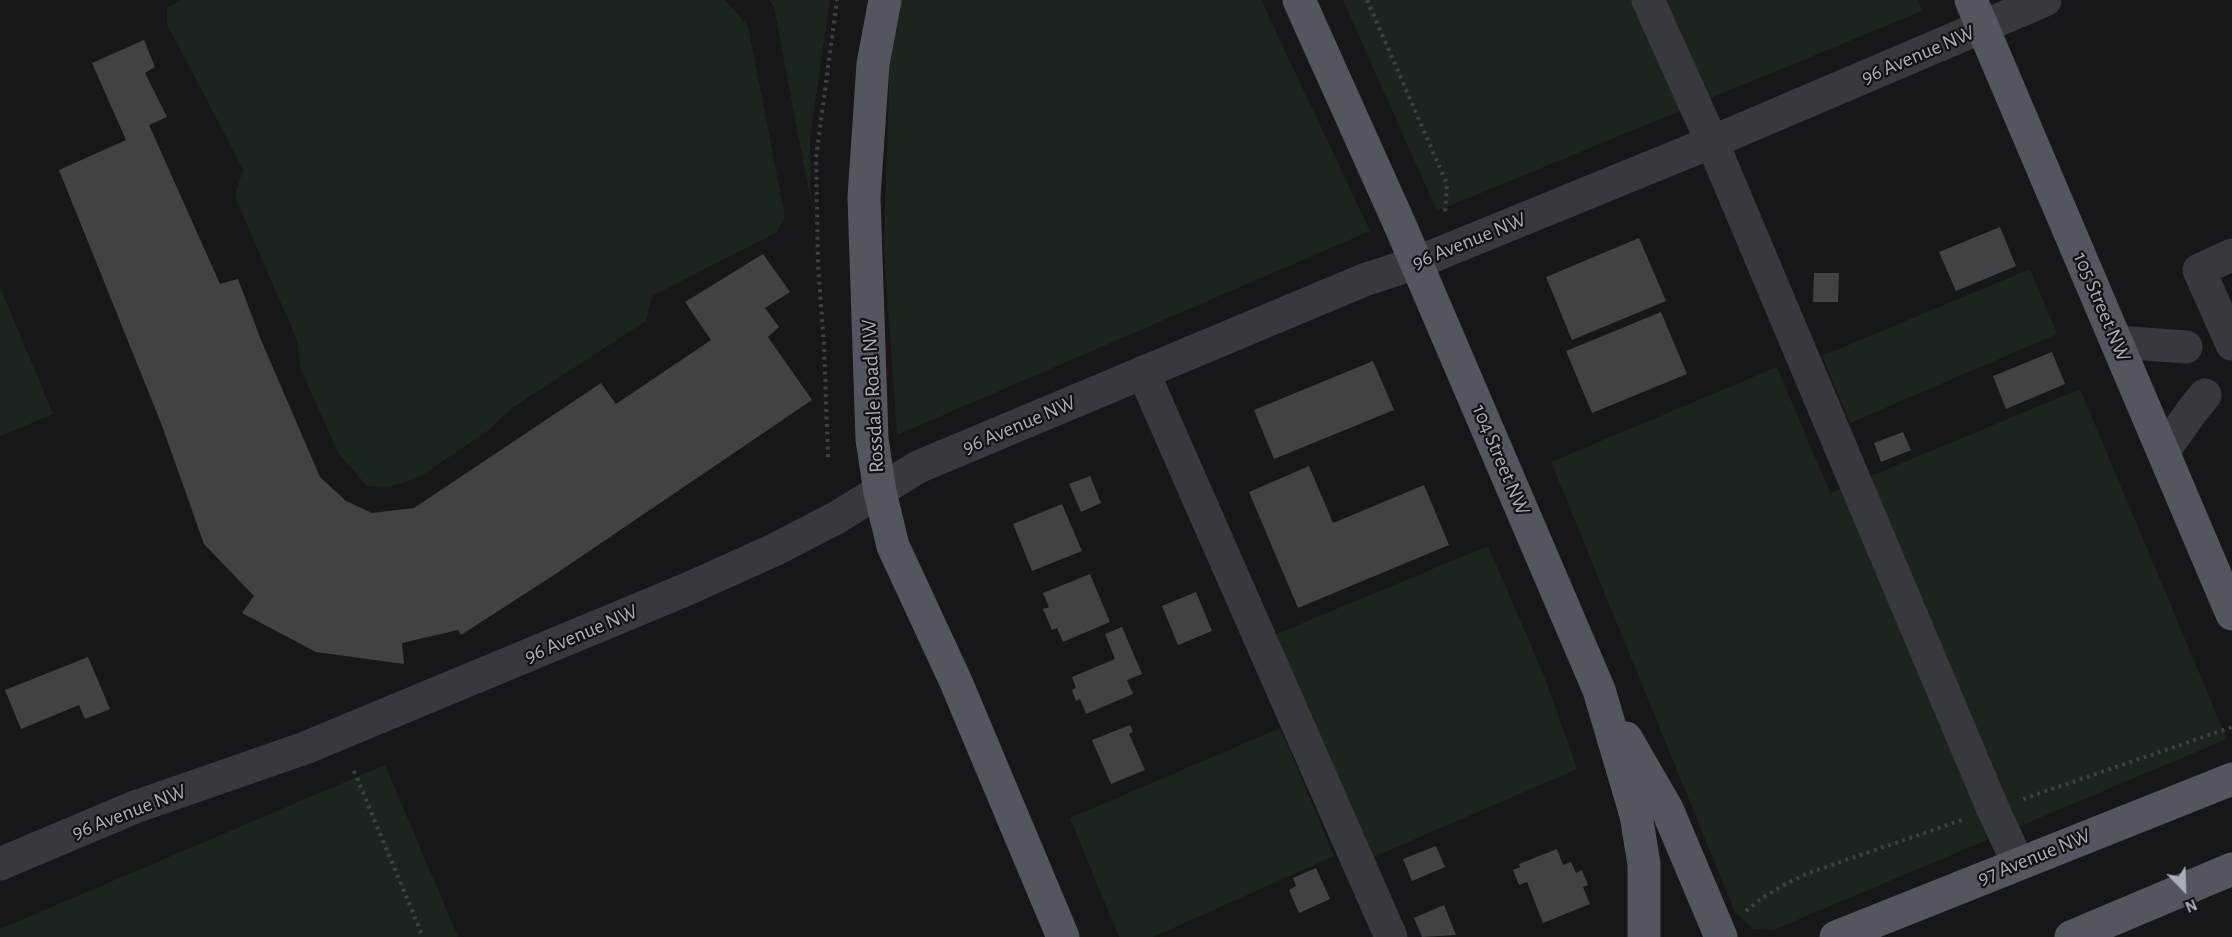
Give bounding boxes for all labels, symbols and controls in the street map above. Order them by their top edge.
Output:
street label: 96 Avenue NW [1858,20,1978,90]
street label: 96 Avenue NW [1408,207,1530,275]
street label: 105 Street NW [2068,249,2136,365]
street label: Rossdale Road NW [856,319,890,473]
street label: 96 Avenue NW [959,390,1079,460]
street label: 104 Street NW [1466,401,1536,519]
street label: 96 Avenue NW [521,599,641,669]
street label: 96 Avenue NW [68,779,190,845]
street label: 97 Avenue NW [1974,823,2094,891]
north arrow [2154,859,2214,919]
text: N [2183,896,2199,915]

